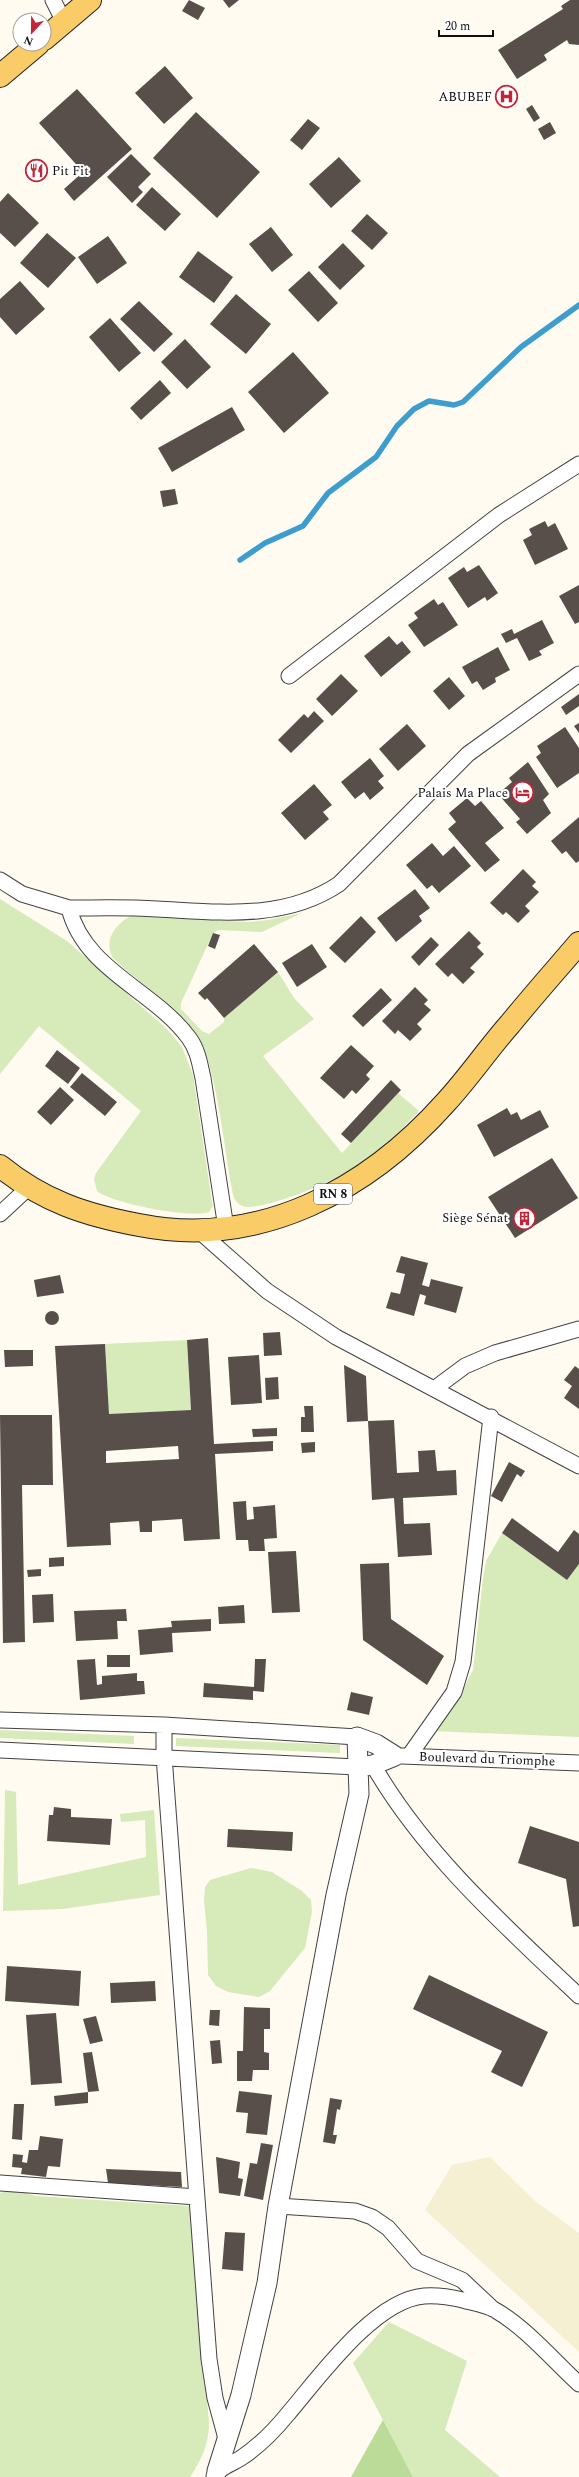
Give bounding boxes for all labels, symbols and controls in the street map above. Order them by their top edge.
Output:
north arrow [12,12,52,52]
scale bar [439,12,493,38]
text: 20 m [445,17,470,36]
text: N [21,31,36,50]
hospital icon: ABUBEF [494,84,520,110]
place label: ABUBEF [438,87,492,107]
restaurant icon: Pit Fit [23,158,49,184]
place label: Pit Fit [52,161,89,181]
hotel icon: Palais Ma Place [510,780,536,806]
place label: Palais Ma Place [417,783,508,803]
road number: RN 8 [314,1184,352,1204]
building icon: Siège Sénat [511,1205,537,1231]
place label: Siège Sénat [442,1208,508,1228]
street label: Boulevard du Triomphe [419,1747,555,1771]

